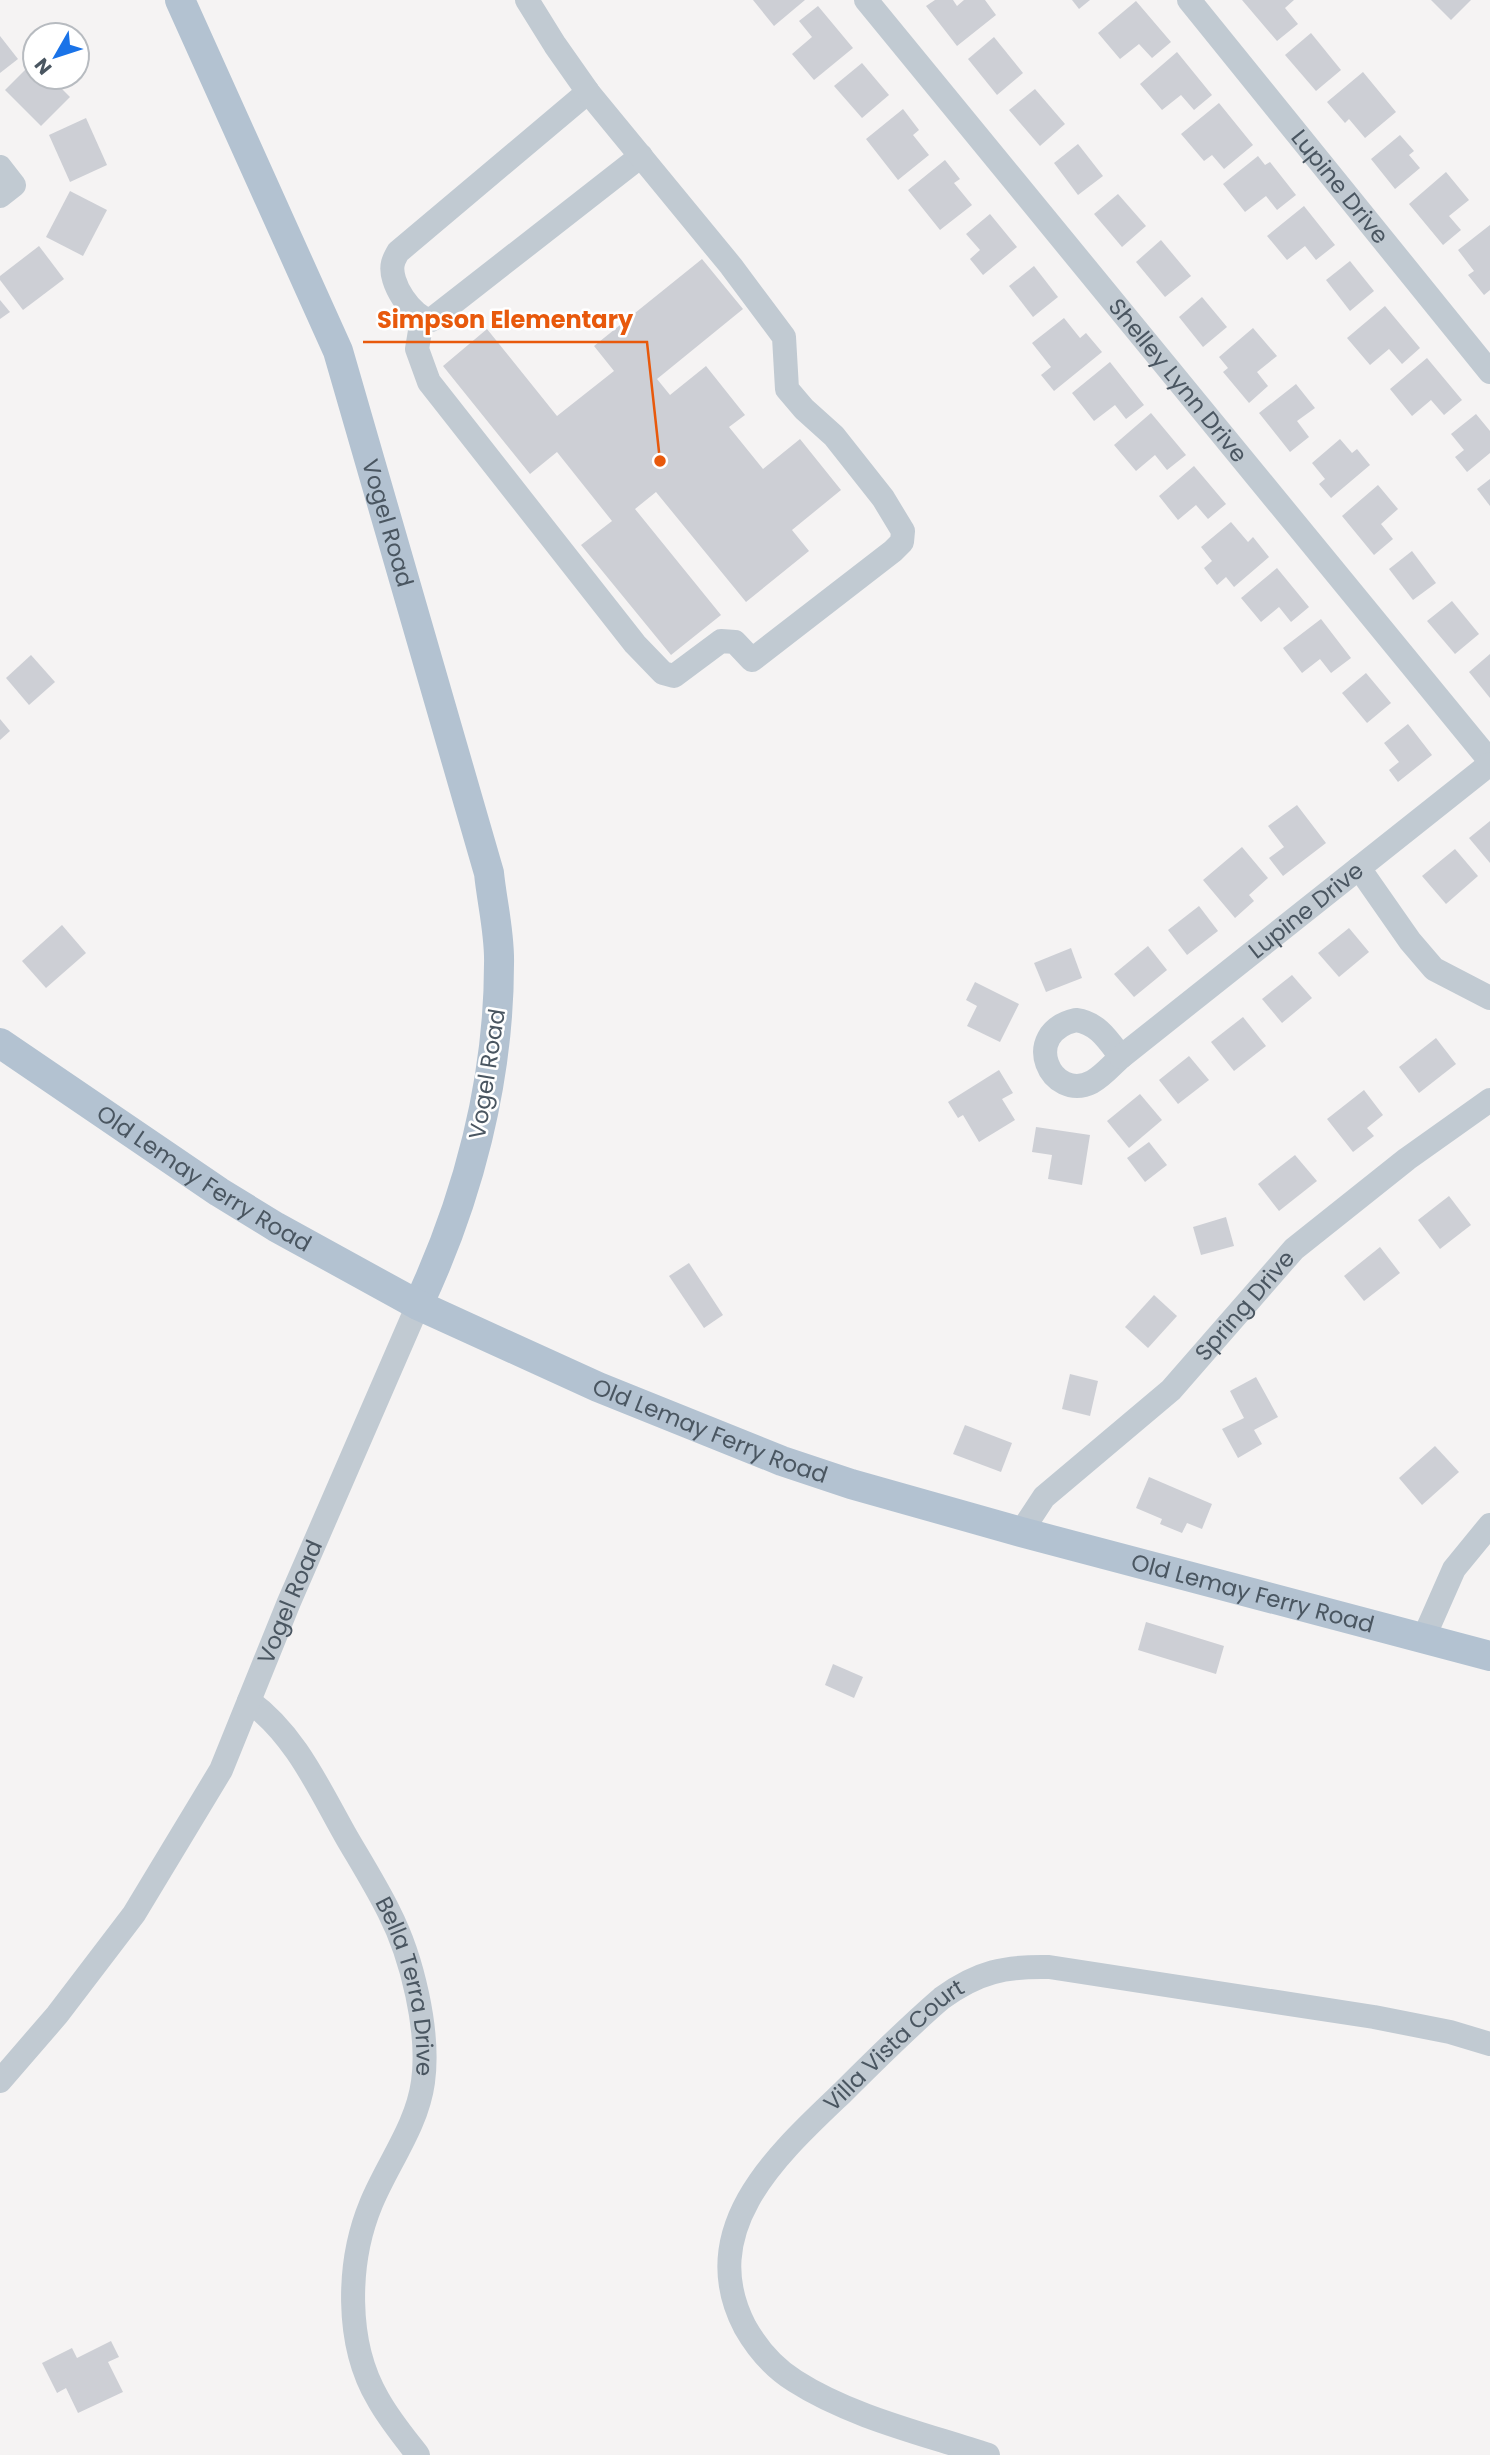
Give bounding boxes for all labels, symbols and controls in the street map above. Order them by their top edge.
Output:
north arrow [21,21,91,91]
text: N [28,52,58,80]
street label: Lupine Drive [1284,123,1396,251]
street label: Shelley Lynn Drive [1101,292,1255,469]
callout: Simpson Elementary [363,297,647,342]
text: Simpson Elementary [377,303,634,336]
street label: Vogel Road [354,455,421,591]
street label: Lupine Drive [1242,855,1370,966]
street label: Vogel Road [461,1006,513,1142]
street label: Old Lemay Ferry Road [90,1097,317,1259]
street label: Spring Drive [1187,1243,1302,1368]
street label: Old Lemay Ferry Road [588,1370,832,1491]
street label: Vogel Road [250,1535,330,1669]
street label: Old Lemay Ferry Road [1128,1546,1378,1641]
street label: Bella Terra Drive [368,1891,441,2077]
street label: Villa Vista Court [816,1971,970,2118]

